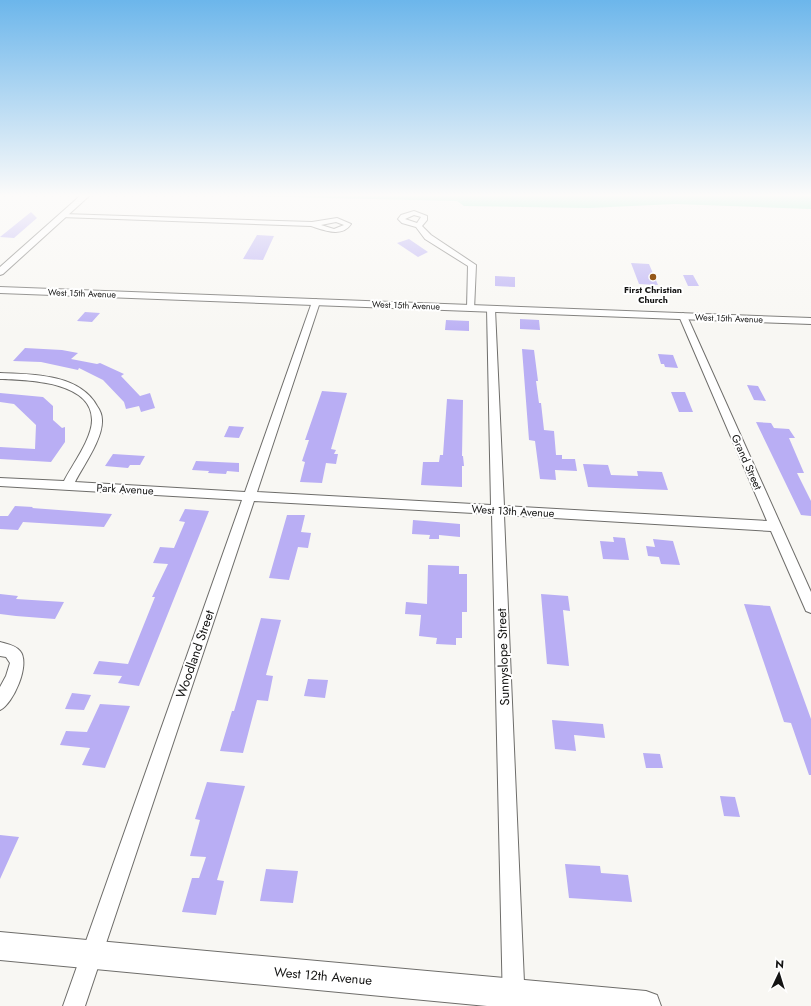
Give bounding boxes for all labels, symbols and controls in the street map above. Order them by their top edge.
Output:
marker: First Christian Church [648,272,658,282]
place label: First Christian Church [624,283,682,306]
street label: West 15th Avenue [48,285,117,301]
street label: West 15th Avenue [372,297,441,313]
street label: West 15th Avenue [695,310,764,326]
street label: Grand Street [728,432,766,493]
street label: Park Avenue [96,480,154,499]
street label: West 13th Avenue [471,501,555,521]
street label: Woodland Street [171,607,219,701]
street label: Sunnyslope Street [492,607,514,706]
north arrow [759,954,799,994]
text: N [775,956,785,972]
street label: West 12th Avenue [273,962,373,990]

